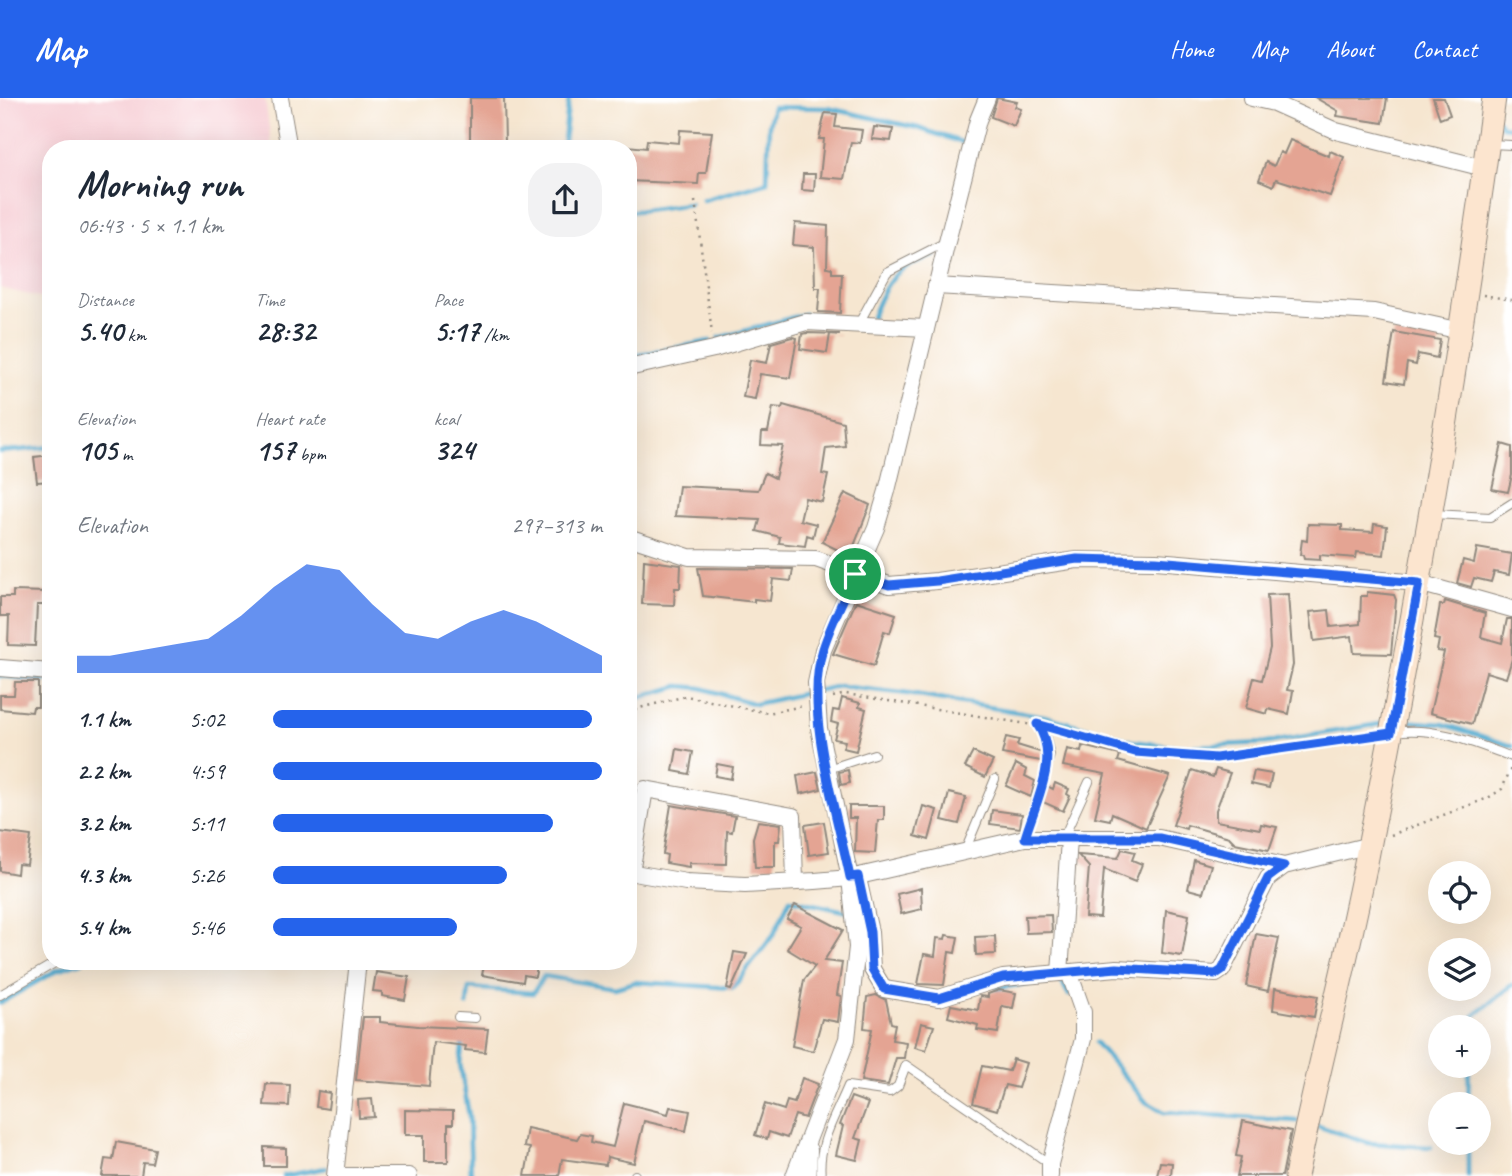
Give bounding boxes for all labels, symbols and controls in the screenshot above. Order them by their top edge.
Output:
text: Map [35,28,86,70]
text: Home [1170,34,1213,64]
text: Map [1251,34,1288,64]
text: About [1326,34,1374,64]
text: Contact [1412,34,1477,64]
text: Morning run [77,161,243,208]
button: share [528,163,602,237]
text: 06:43 · 5 × 1.1 km [77,211,223,240]
text: Distance [77,288,134,312]
text: Time [255,288,284,312]
text: Pace [434,288,463,312]
text: 5.40 [77,312,123,350]
text: 28:32 [255,312,315,350]
text: 5:17 [434,312,480,350]
text: km [123,323,146,347]
text: /km [480,323,509,347]
text: Elevation [77,407,135,431]
text: Heart rate [255,407,325,431]
text: kcal [434,407,459,431]
text: 105 [77,431,117,469]
text: 157 [255,431,295,469]
text: 324 [434,431,474,469]
text: m [117,442,132,466]
text: bpm [295,442,326,466]
text: Elevation [77,511,148,540]
text: 297–313 m [511,511,602,540]
pin [825,544,885,604]
icon: arrive [836,555,874,593]
text: 1.1 km [77,705,131,734]
text: 5:02 [189,705,225,734]
text: 2.2 km [77,757,131,786]
text: 4:59 [189,757,225,786]
text: 3.2 km [77,809,131,838]
text: 5:11 [189,809,225,838]
text: 4.3 km [77,861,131,890]
text: 5:26 [189,861,225,890]
map controls [1428,861,1491,1155]
button: locate [1428,861,1491,924]
text: 5.4 km [77,913,130,942]
text: 5:46 [189,913,225,942]
button: layers [1428,938,1491,1001]
button: + [1428,1015,1491,1078]
button: − [1428,1092,1491,1155]

